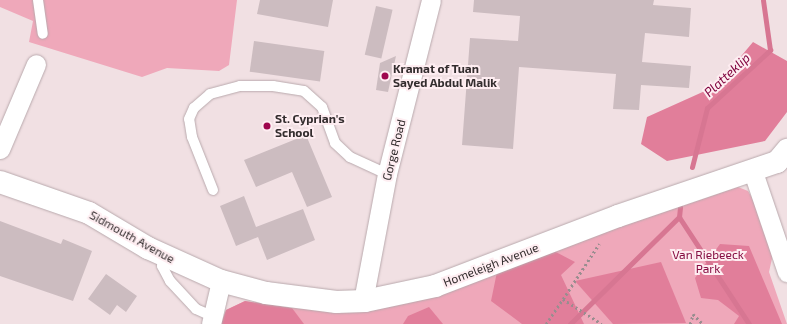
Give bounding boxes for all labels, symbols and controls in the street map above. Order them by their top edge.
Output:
water label: Platteklip [701,50,753,100]
place label: Kramat of Tuan Sayed Abdul Malik [393,62,498,90]
marker: Kramat of Tuan Sayed Abdul Malik [380,71,390,81]
place label: St. Cyprian's School [275,112,345,140]
street label: Gorge Road [379,118,409,182]
marker: St. Cyprian's School [262,121,272,131]
street label: Sidmouth Avenue [87,208,177,266]
street label: Homeleigh Avenue [441,240,541,290]
park label: Van Riebeeck Park [672,248,744,276]

